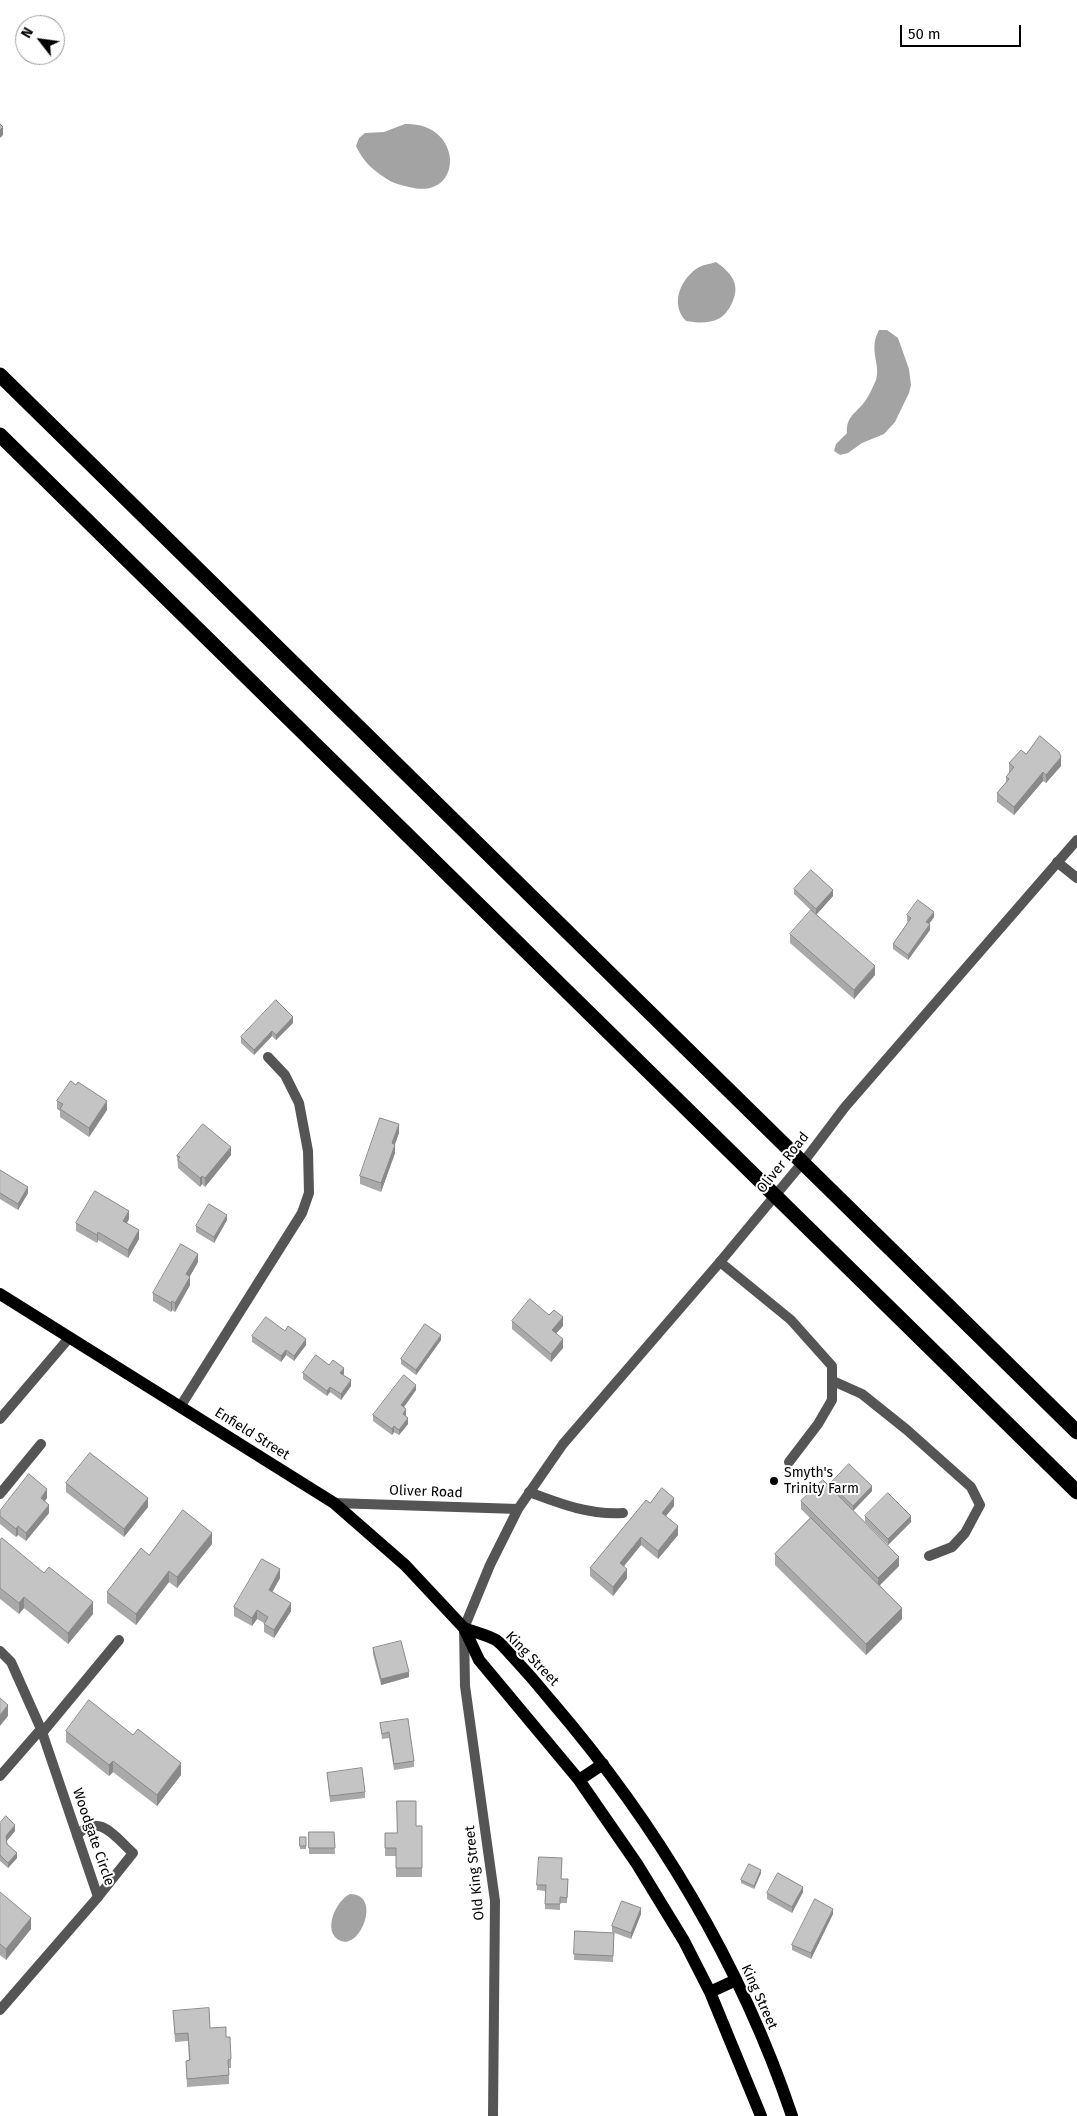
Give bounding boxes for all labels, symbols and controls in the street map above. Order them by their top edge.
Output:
north arrow [15,15,65,65]
scale bar [902,15,1023,47]
text: N [18,24,37,41]
text: 50 m [908,25,941,43]
street label: Oliver Road [753,1129,813,1197]
street label: Enfield Street [211,1404,293,1464]
place label: Smyth's Trinity Farm [784,1465,859,1498]
marker: Smyth's Trinity Farm [768,1475,780,1487]
street label: Oliver Road [389,1482,463,1502]
street label: King Street [502,1628,562,1690]
street label: Woodgate Circle [68,1786,118,1888]
street label: Old King Street [462,1825,488,1921]
street label: King Street [737,1962,781,2032]

